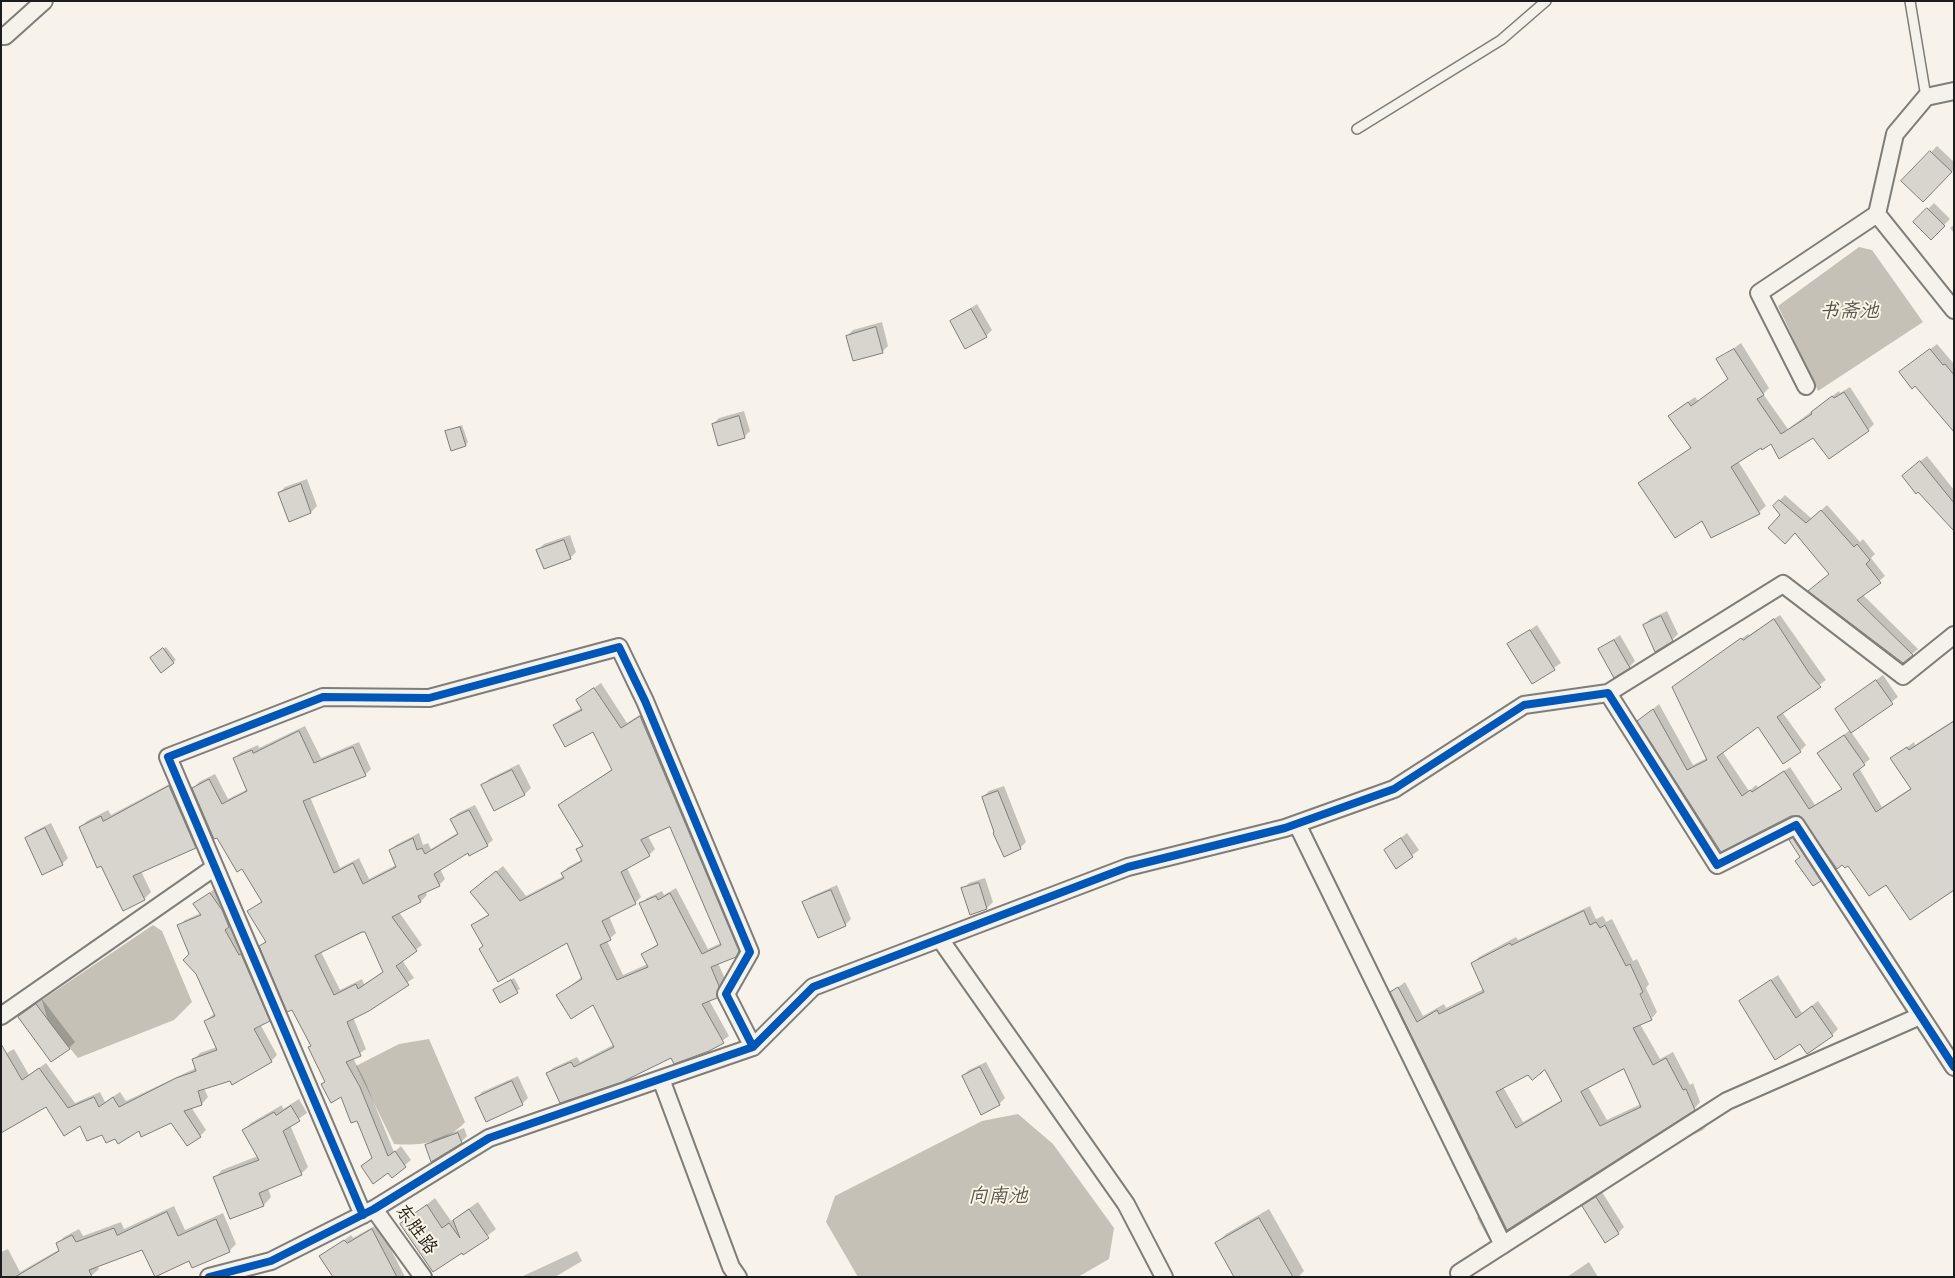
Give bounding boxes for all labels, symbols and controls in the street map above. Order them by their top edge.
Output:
water label: 书斋池 [1819,302,1879,326]
water label: 向南池 [968,1187,1028,1211]
street label: 东胜路 [388,1201,440,1261]

